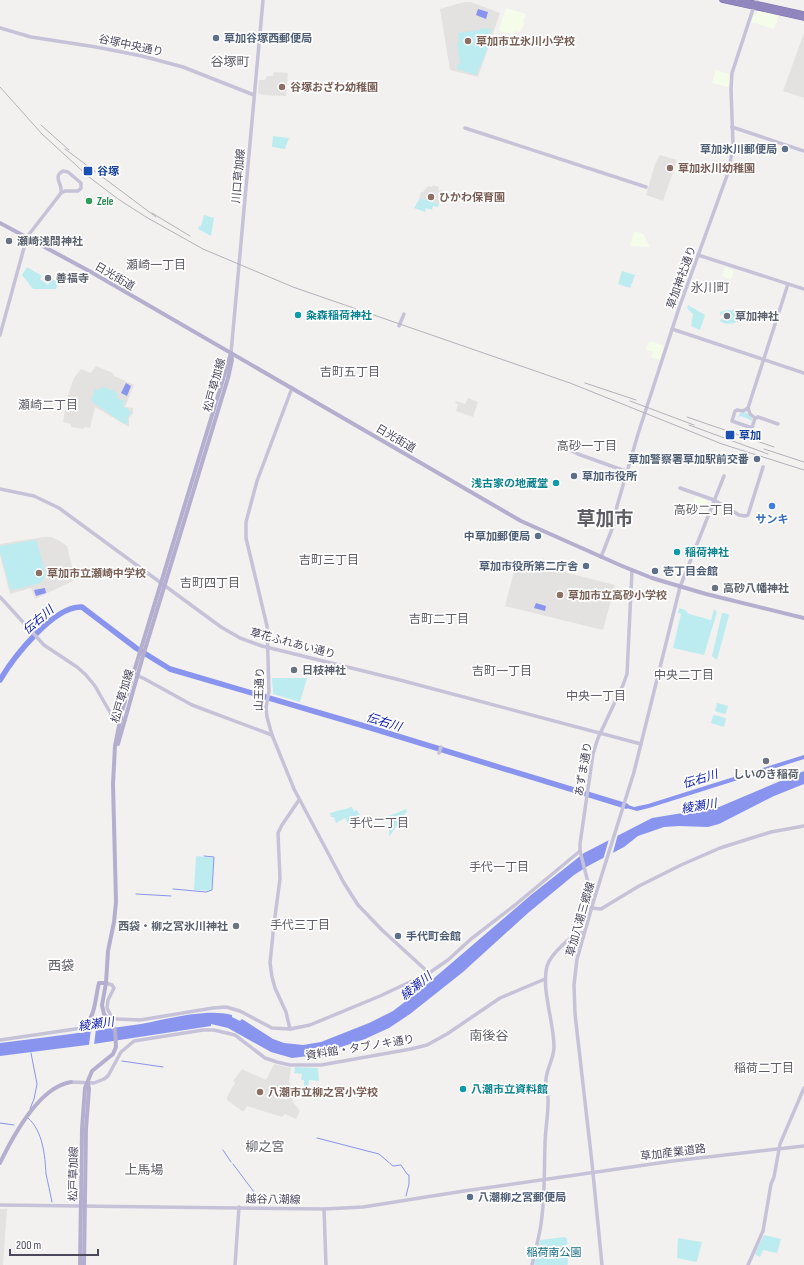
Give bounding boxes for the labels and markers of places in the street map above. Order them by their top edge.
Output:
place label: 草加谷塚西郵便局 [224,32,312,45]
marker: 草加谷塚西郵便局 [211,33,221,43]
place label: 草加市立氷川小学校 [476,35,575,48]
marker: 草加市立氷川小学校 [463,36,473,46]
place label: 谷塚おざわ幼稚園 [290,81,378,94]
marker: 谷塚おざわ幼稚園 [277,82,287,92]
place label: 草加氷川郵便局 [700,143,777,156]
marker: 草加氷川郵便局 [780,144,790,154]
place label: 草加氷川幼稚園 [678,162,755,175]
marker: 草加氷川幼稚園 [665,163,675,173]
marker: 谷塚 [82,165,94,177]
place label: 谷塚 [97,165,120,178]
place label: ひかわ保育園 [439,191,505,204]
marker: ひかわ保育園 [426,192,436,202]
place label: Zele [97,195,114,208]
marker: Zele [84,196,94,206]
place label: 瀬崎浅間神社 [17,235,83,248]
marker: 瀬崎浅間神社 [4,236,14,246]
place label: 善福寺 [56,272,89,285]
marker: 善福寺 [43,273,53,283]
place label: 粂森稲荷神社 [306,309,372,322]
marker: 粂森稲荷神社 [293,310,303,320]
place label: 草加神社 [735,310,779,323]
marker: 草加神社 [722,311,732,321]
marker: 草加 [724,429,736,441]
place label: 草加 [739,429,761,442]
place label: 草加警察署草加駅前交番 [628,453,749,466]
marker: 草加警察署草加駅前交番 [752,454,762,464]
place label: 草加市役所 [582,470,637,483]
marker: 草加市役所 [569,471,579,481]
place label: 浅古家の地蔵堂 [471,477,548,490]
marker: 浅古家の地蔵堂 [551,478,561,488]
marker: サンキ [767,501,777,511]
place label: サンキ [756,513,789,526]
place label: 中草加郵便局 [464,530,530,543]
marker: 中草加郵便局 [533,531,543,541]
place label: 稲荷神社 [685,546,729,559]
marker: 稲荷神社 [672,547,682,557]
place label: 草加市役所第二庁舎 [479,560,579,573]
marker: 草加市役所第二庁舎 [581,561,591,571]
place label: 壱丁目会館 [663,565,718,578]
marker: 壱丁目会館 [650,566,660,576]
place label: 草加市立瀬崎中学校 [47,567,146,580]
marker: 草加市立瀬崎中学校 [34,568,44,578]
place label: 高砂八幡神社 [723,582,789,595]
marker: 高砂八幡神社 [710,583,720,593]
place label: 草加市立高砂小学校 [568,589,667,602]
marker: 草加市立高砂小学校 [555,590,565,600]
place label: 日枝神社 [302,664,346,677]
marker: 日枝神社 [289,665,299,675]
marker: しいのき稲荷 [761,756,771,766]
place label: しいのき稲荷 [733,768,799,781]
place label: 西袋・柳之宮氷川神社 [118,920,228,933]
marker: 西袋・柳之宮氷川神社 [231,921,241,931]
place label: 手代町会館 [406,930,461,943]
marker: 手代町会館 [393,931,403,941]
place label: 八潮市立資料館 [471,1083,548,1096]
marker: 八潮市立資料館 [458,1084,468,1094]
place label: 八潮市立柳之宮小学校 [268,1086,378,1099]
marker: 八潮市立柳之宮小学校 [255,1087,265,1097]
place label: 八潮柳之宮郵便局 [478,1191,566,1204]
marker: 八潮柳之宮郵便局 [465,1192,475,1202]

